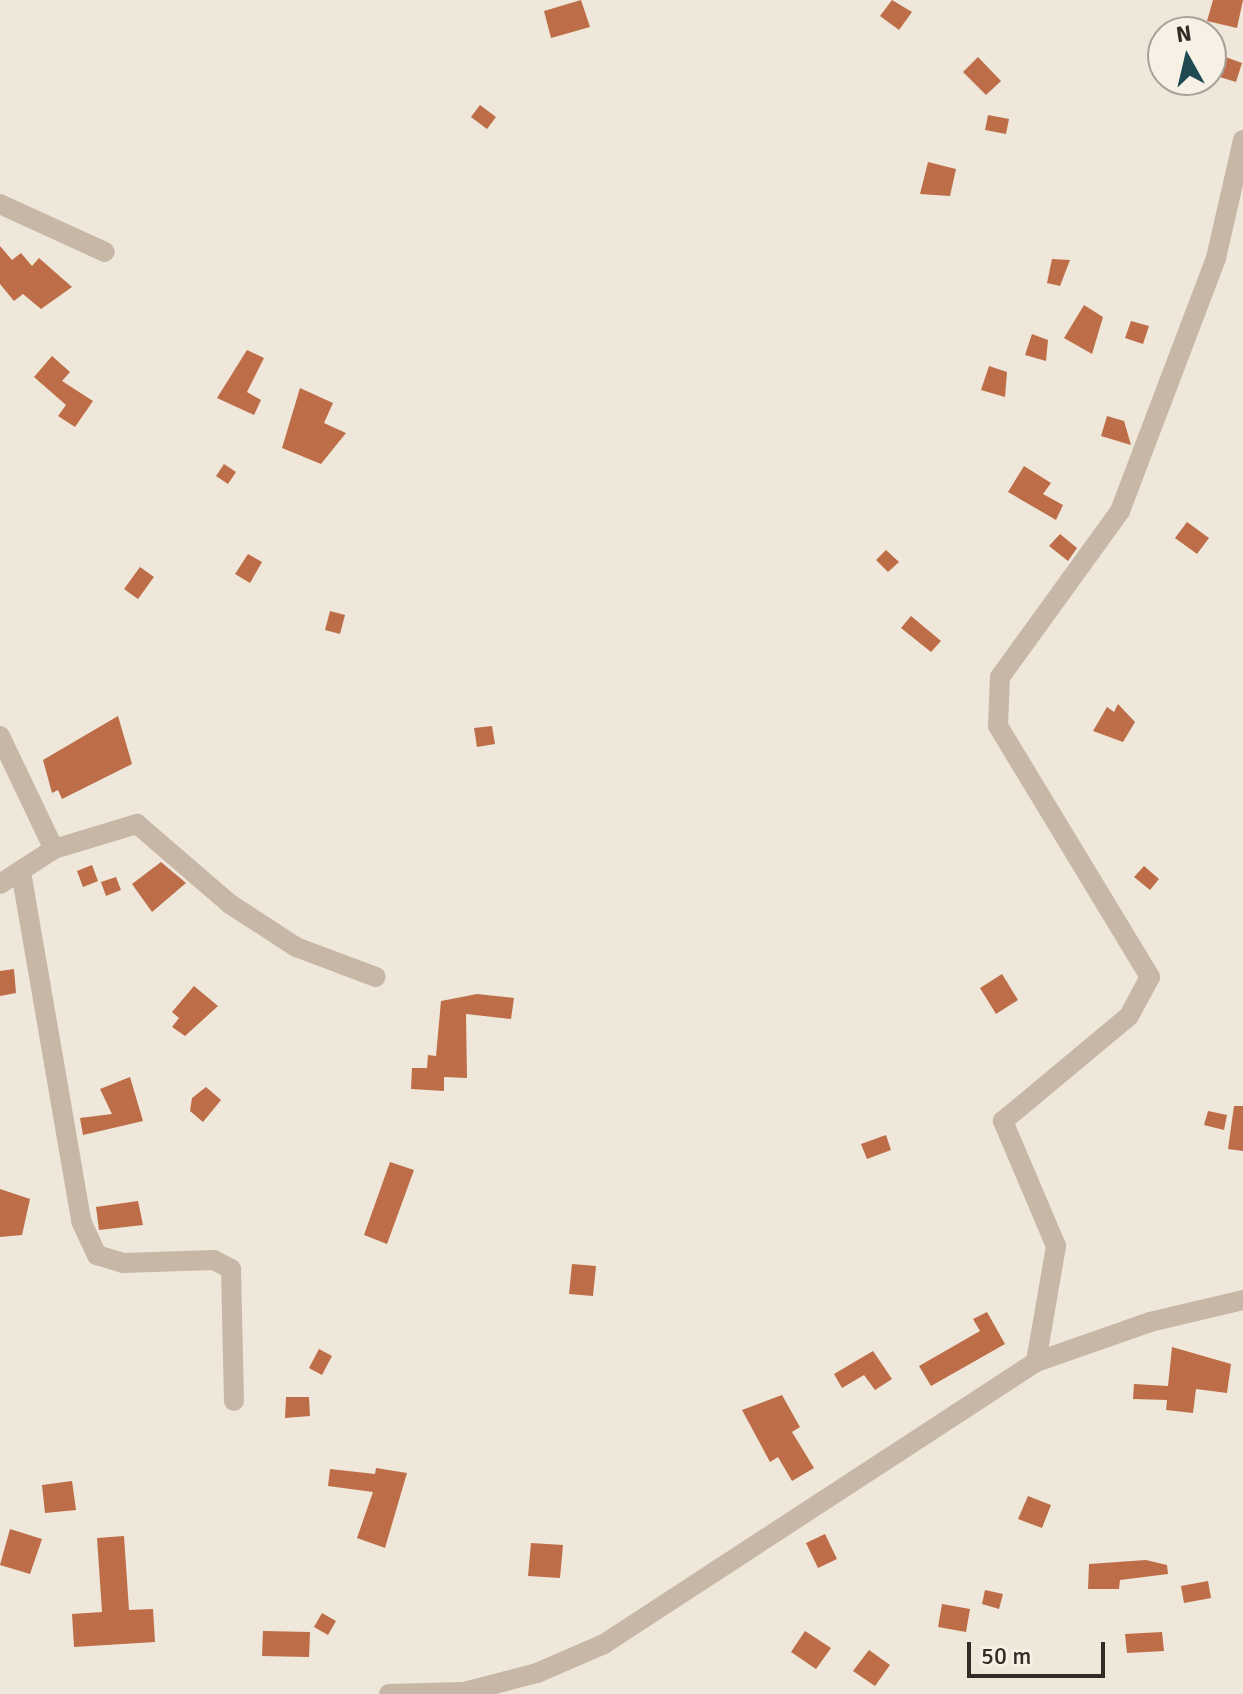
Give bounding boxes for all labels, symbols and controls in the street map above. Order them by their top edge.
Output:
north arrow [1147,16,1227,96]
text: N [1174,19,1193,48]
scale bar [971,1626,1109,1676]
text: 50 m [981,1641,1031,1671]

